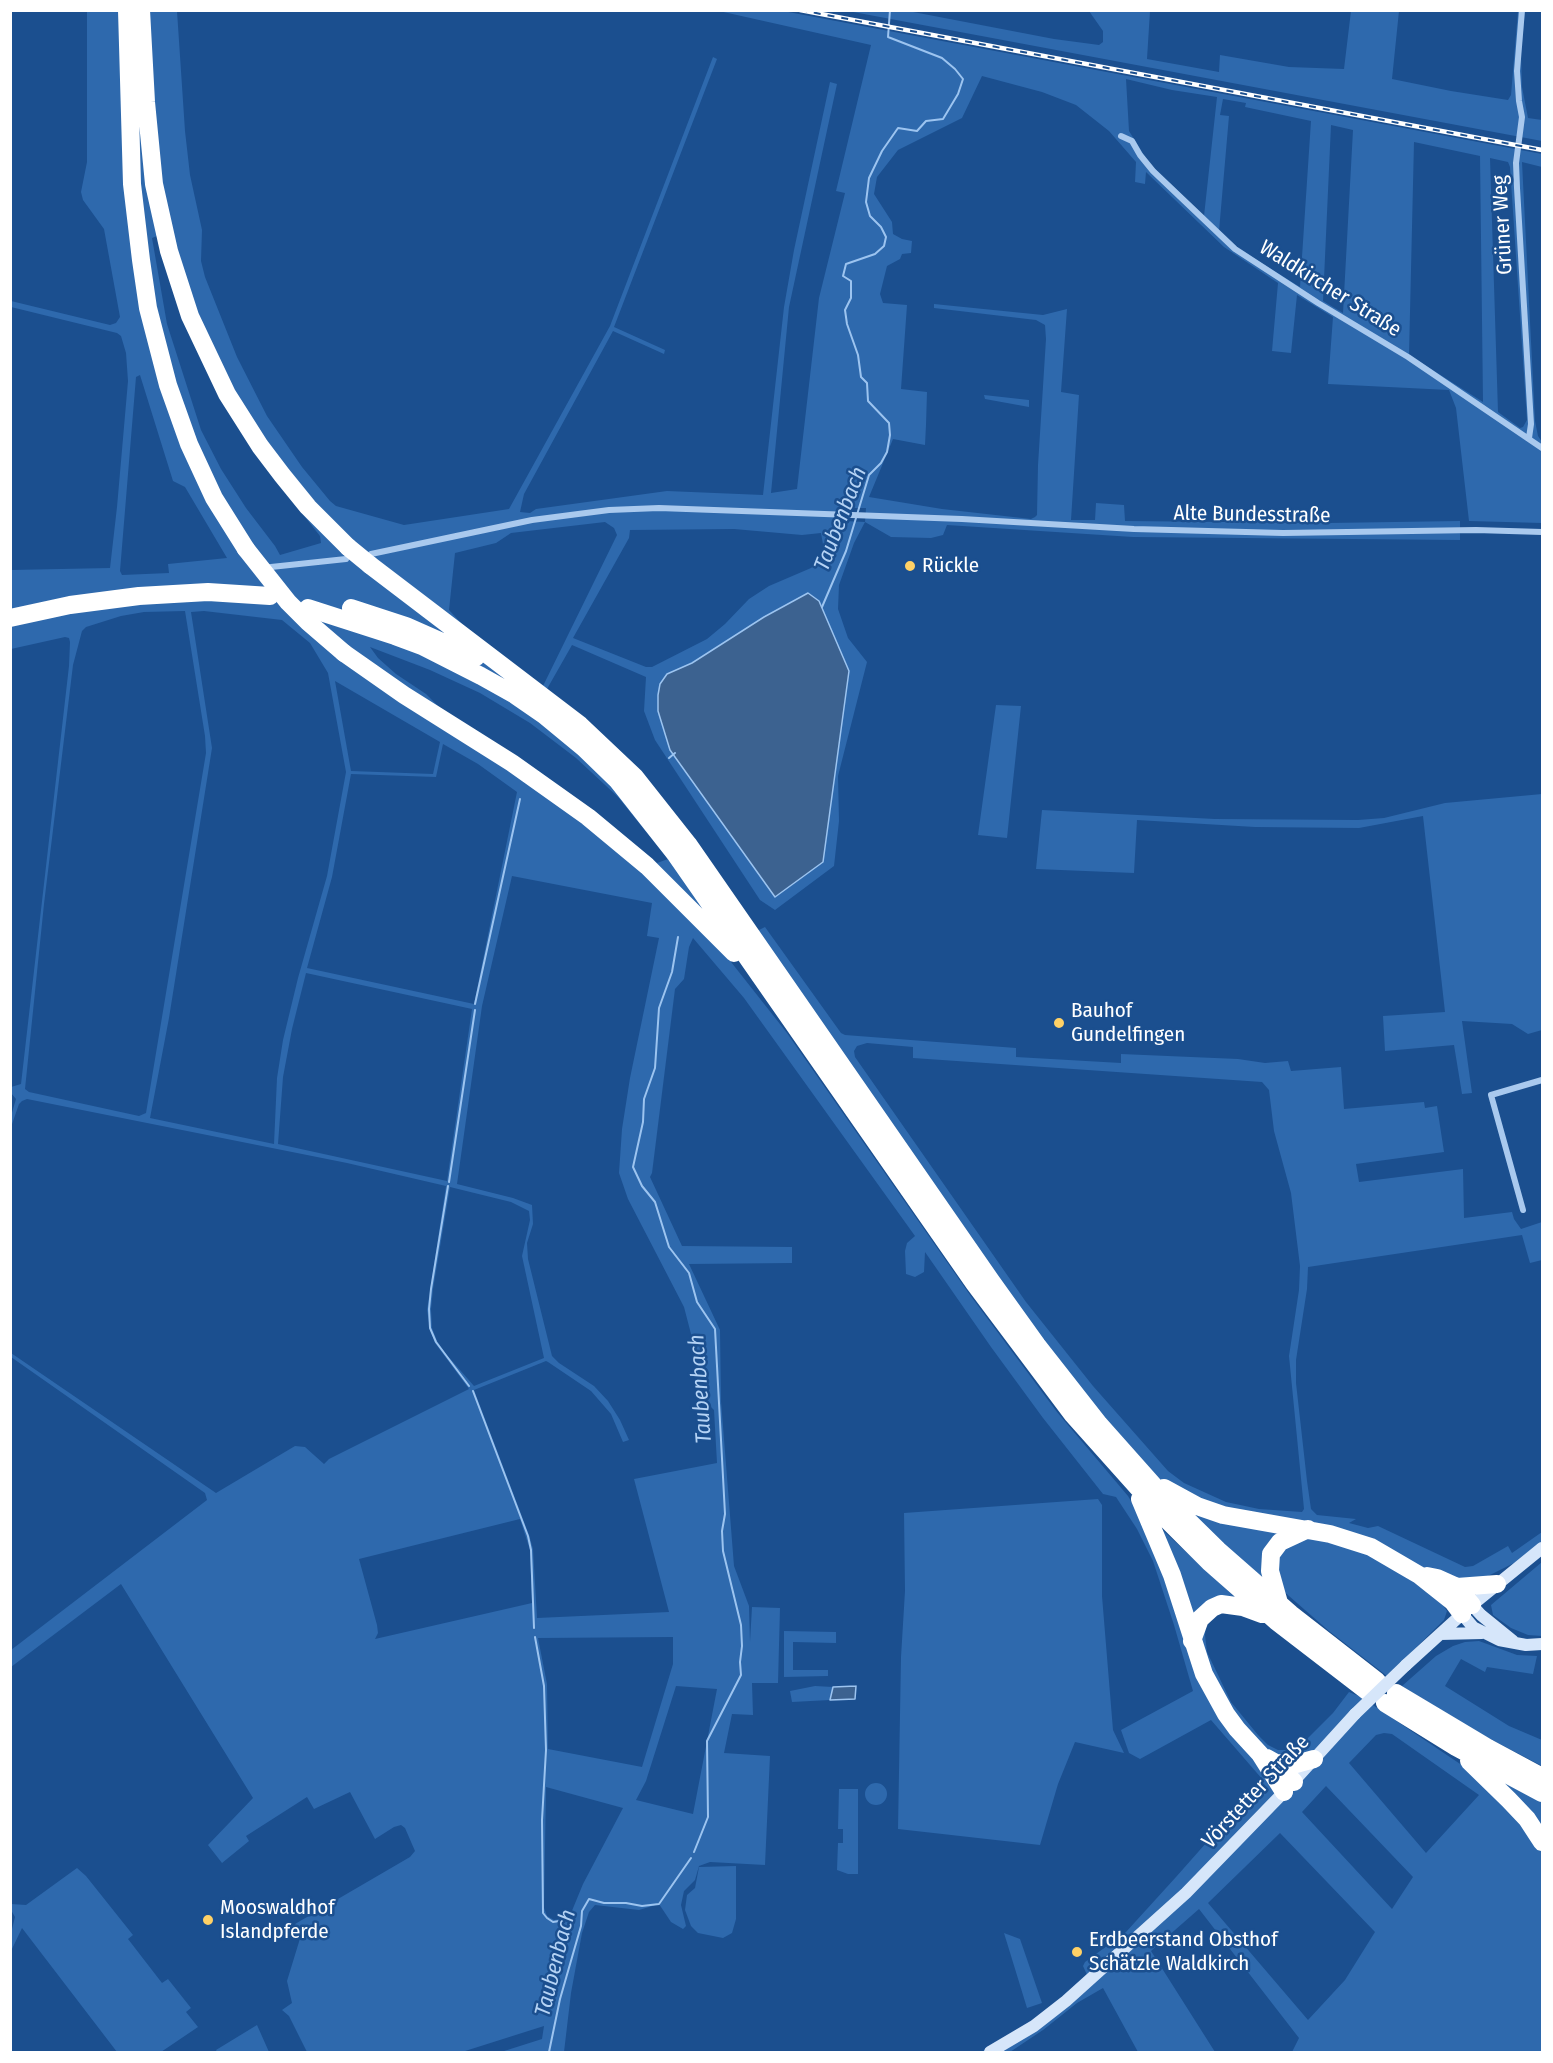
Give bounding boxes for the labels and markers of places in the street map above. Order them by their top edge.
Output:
place label: Rückle [922,553,979,579]
marker: Rückle [903,559,917,573]
place label: Bauhof Gundelfingen [1071,998,1185,1048]
marker: Bauhof Gundelfingen [1052,1016,1066,1030]
place label: Mooswaldhof Islandpferde [220,1895,335,1945]
marker: Mooswaldhof Islandpferde [201,1913,215,1927]
place label: Erdbeerstand Obsthof Schätzle Waldkirch [1089,1927,1278,1977]
marker: Erdbeerstand Obsthof Schätzle Waldkirch [1070,1945,1084,1959]

